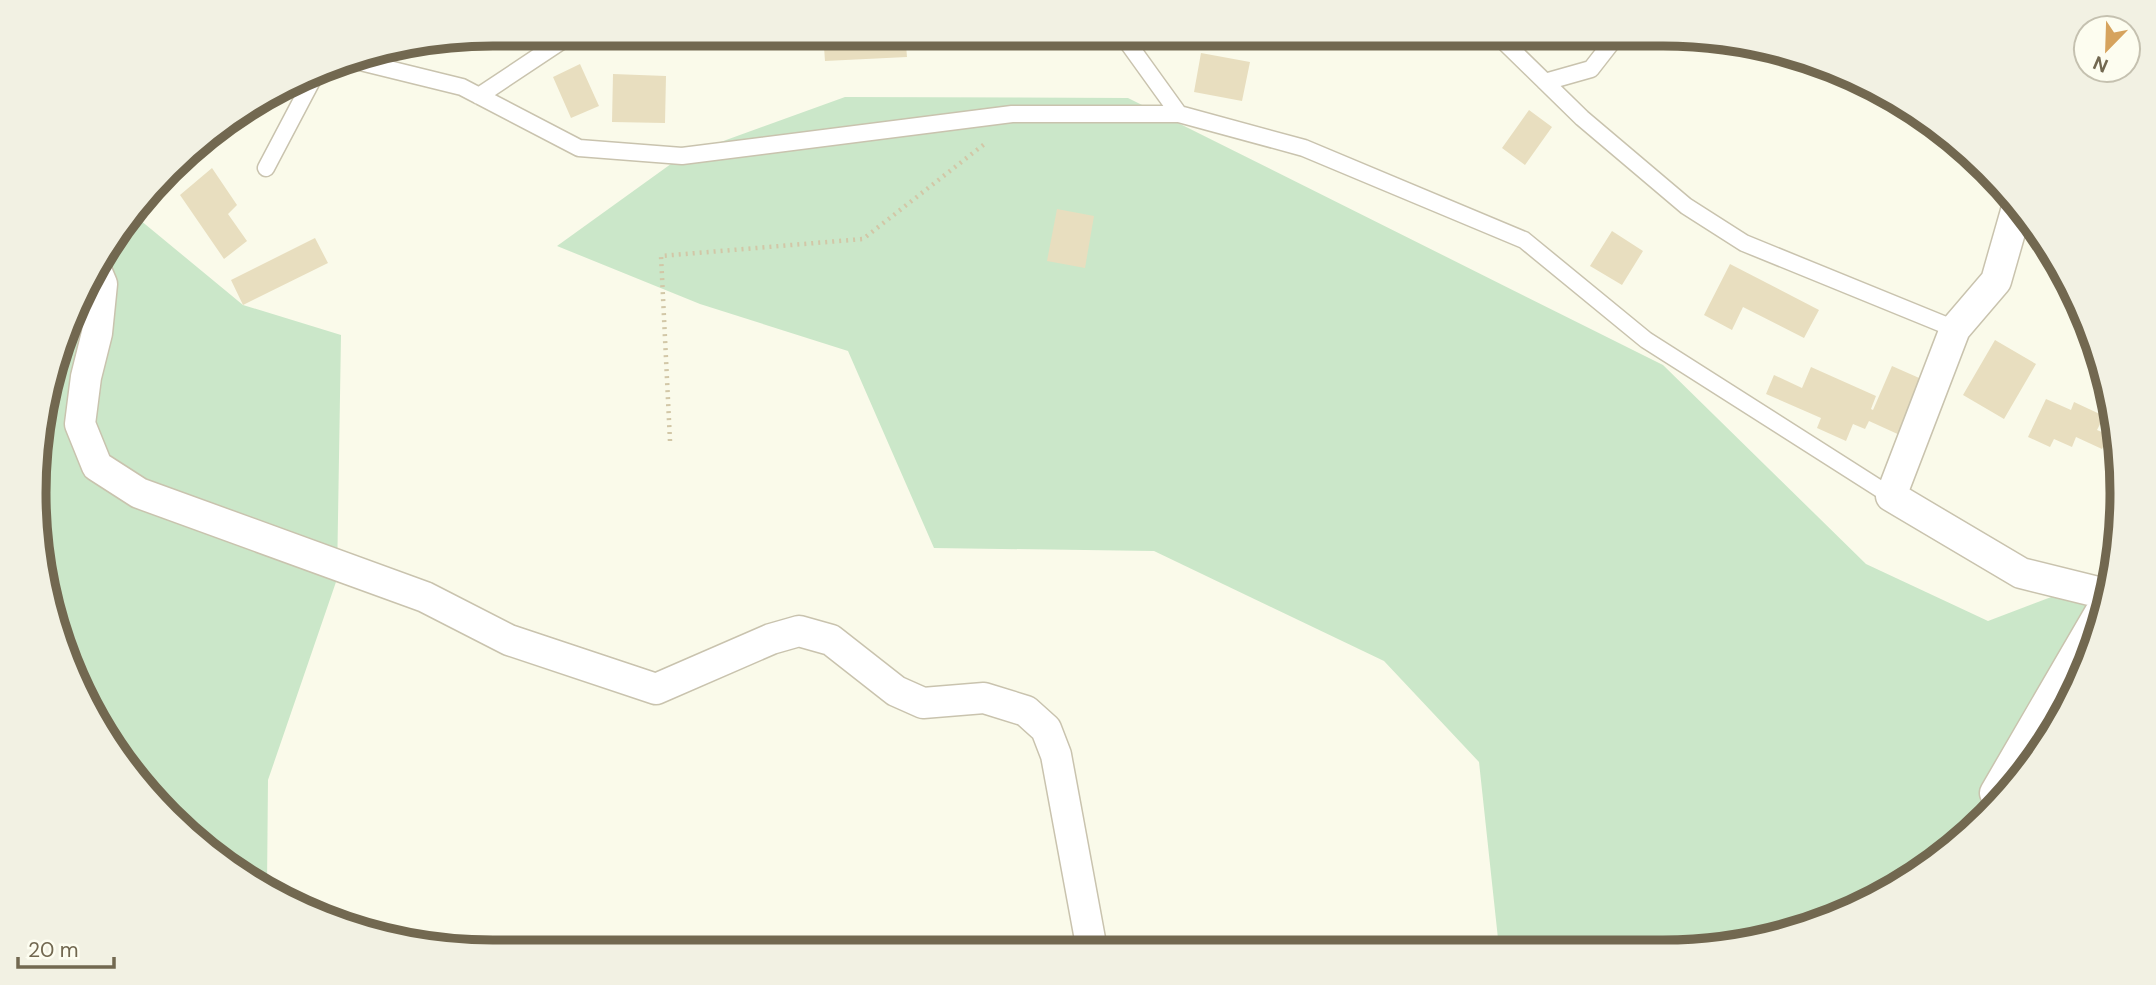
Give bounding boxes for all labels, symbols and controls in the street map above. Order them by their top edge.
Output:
north arrow [2072,14,2142,84]
text: N [2089,50,2112,78]
scale bar [18,926,114,970]
text: 20 m [28,936,79,964]

